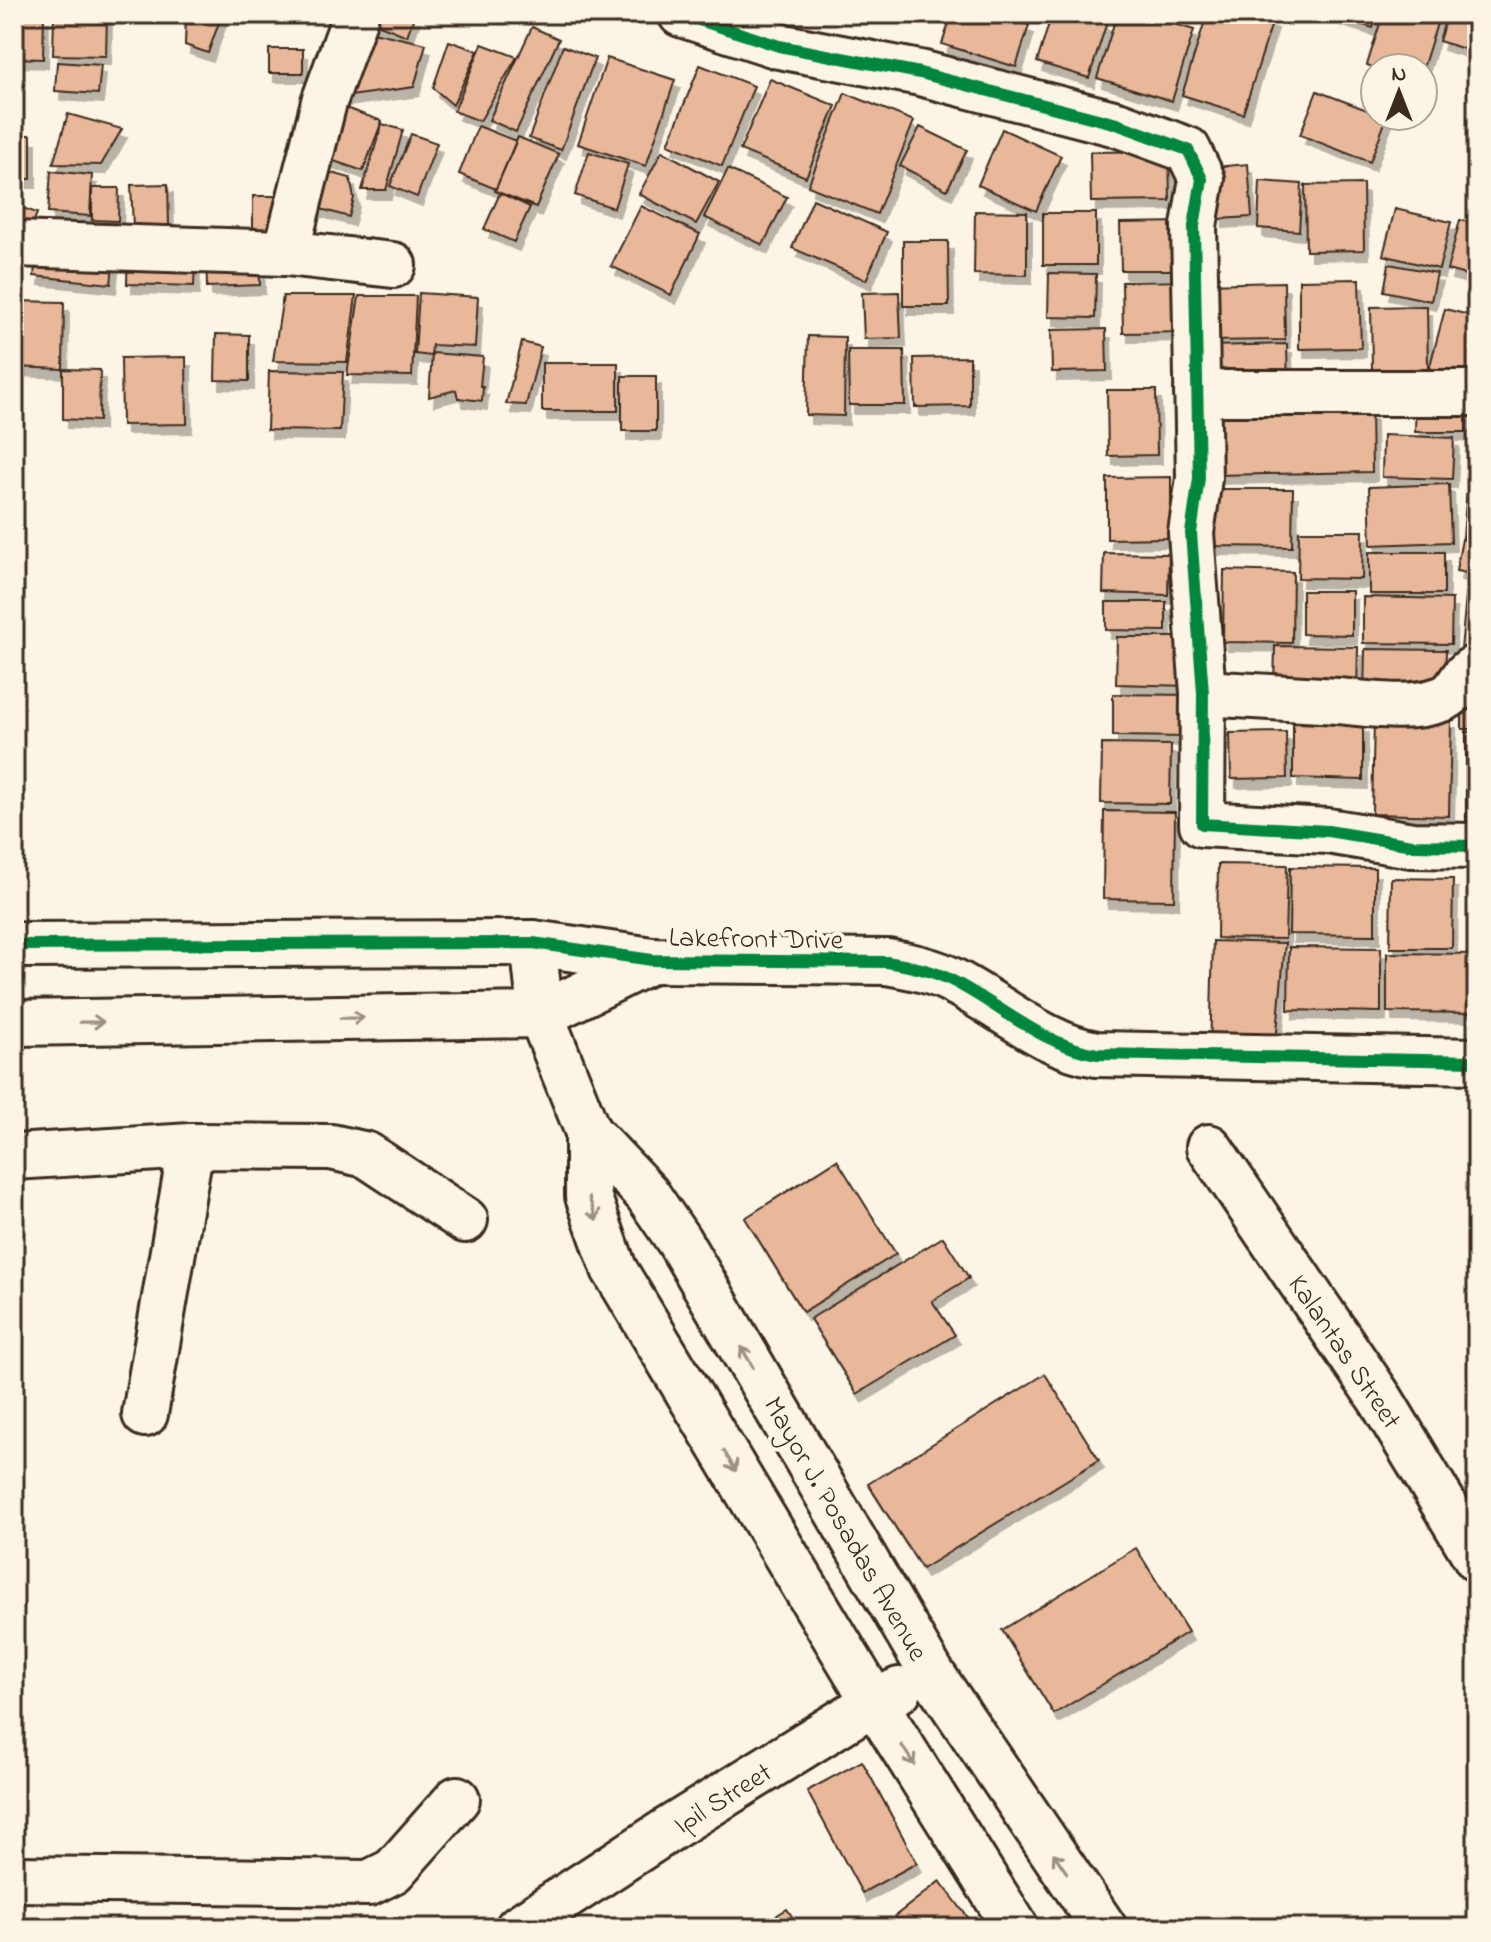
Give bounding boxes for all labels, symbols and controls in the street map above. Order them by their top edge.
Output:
north arrow [1359,52,1439,132]
text: N [1392,59,1406,91]
street label: Lakefront Drive [668,918,844,963]
one-way arrow [338,1010,365,1026]
one-way arrow [78,1014,105,1029]
one-way arrow [586,1196,601,1221]
street label: Kalantas Street [1276,1267,1410,1438]
one-way arrow [739,1346,755,1369]
street label: Mayor J. Posadas Avenue [751,1390,937,1670]
one-way arrow [722,1449,738,1472]
one-way arrow [900,1743,916,1766]
street label: Ipil Street [667,1754,781,1846]
one-way arrow [1052,1853,1068,1875]

